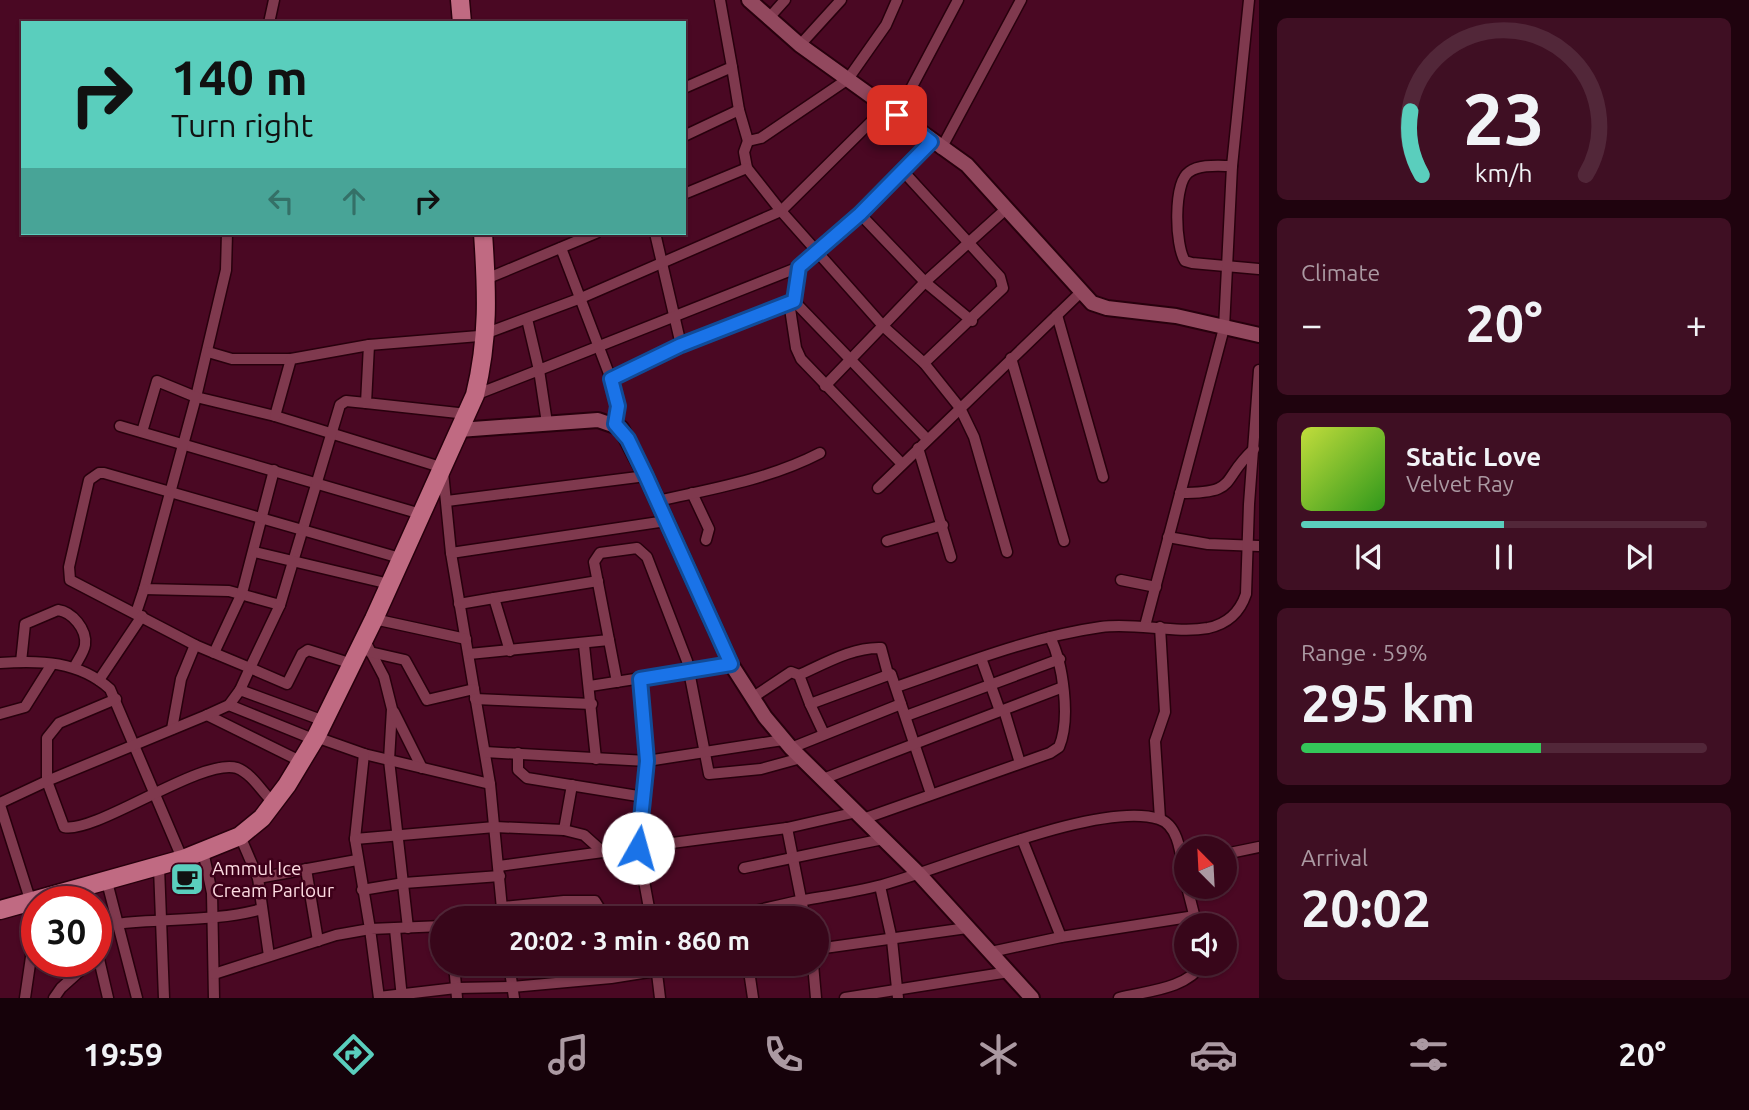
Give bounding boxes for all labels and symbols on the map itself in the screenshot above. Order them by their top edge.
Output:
pin [867,85,927,145]
position arrow [601,811,675,885]
north arrow [1174,836,1237,900]
place label: Ammul Ice Cream Parlour [212,857,334,901]
cafe icon: Ammul Ice Cream Parlour [168,860,206,898]
speed limit sign: 30 [21,886,112,977]

